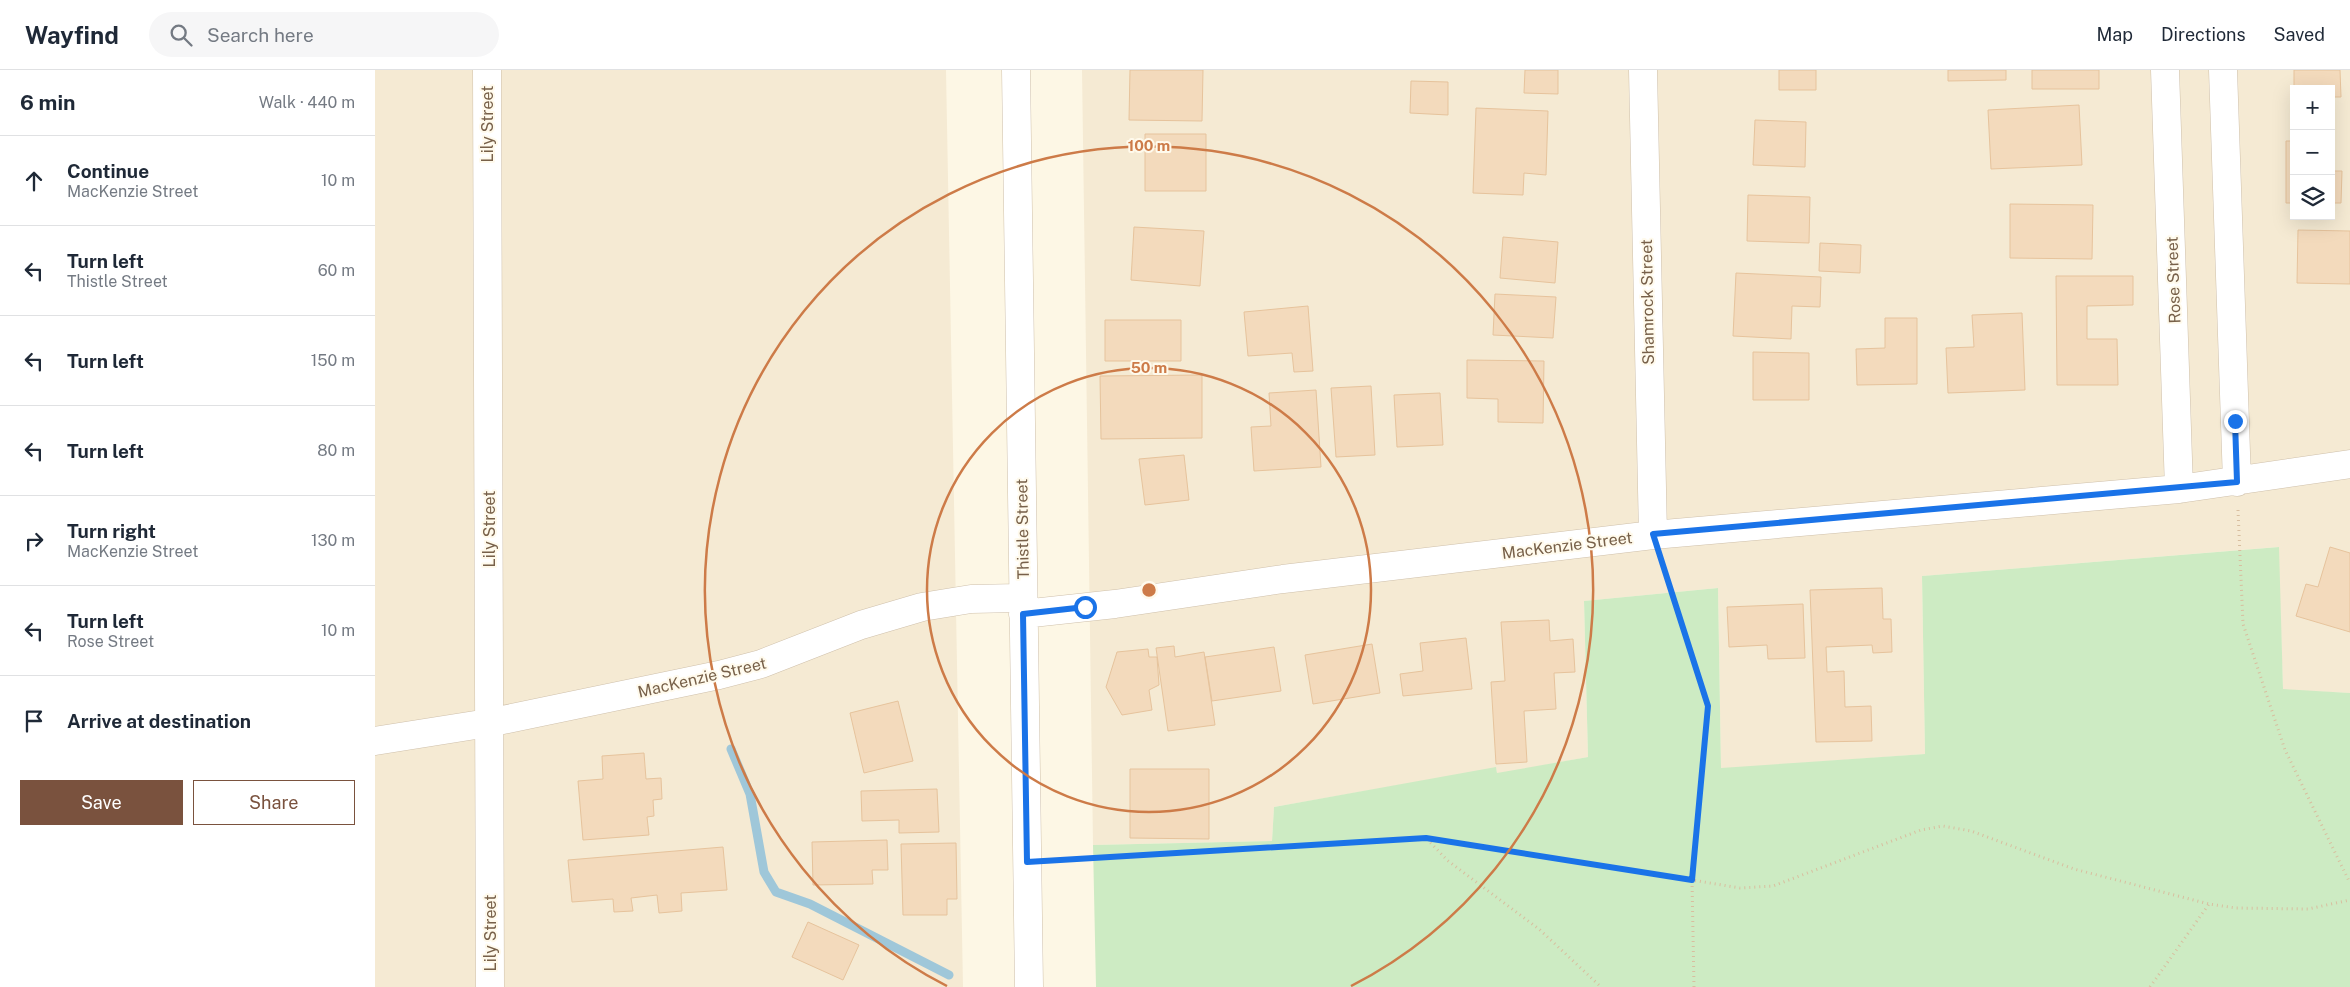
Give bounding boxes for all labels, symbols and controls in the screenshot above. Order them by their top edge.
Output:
search box [149,12,499,57]
text: Wayfind [25,21,119,49]
icon: search [167,21,195,49]
text: Search here [207,24,314,46]
text: Map [2096,24,2133,45]
text: Directions [2161,24,2246,45]
text: Saved [2274,24,2325,45]
map controls [2290,85,2335,220]
button: + [2290,85,2335,130]
street label: Lily Street [478,86,497,162]
text: 6 min [20,90,76,115]
text: Walk · 440 m [259,93,355,112]
button: − [2290,130,2335,175]
text: 100 m [1128,137,1170,154]
text: Continue [67,160,149,182]
icon: ahead [20,167,48,195]
text: 10 m [321,171,355,190]
button: layers [2290,175,2335,220]
text: MacKenzie Street [67,182,199,201]
street label: Rose Street [2162,236,2185,324]
street label: Shamrock Street [1637,239,1658,365]
text: Turn left [67,250,144,272]
icon: left [20,257,48,285]
text: 60 m [318,261,355,280]
text: Thistle Street [67,272,168,291]
icon: left [20,347,48,375]
text: Turn left [67,350,144,372]
text: 150 m [311,351,355,370]
text: 50 m [1131,359,1167,376]
route end [2224,410,2247,433]
icon: left [20,437,48,465]
text: Turn left [67,440,144,462]
text: 80 m [317,441,355,460]
street label: Thistle Street [1012,478,1033,580]
street label: Lily Street [480,491,499,567]
text: Turn right [67,520,156,542]
icon: right [20,527,48,555]
street label: MacKenzie Street [1501,528,1633,563]
text: 130 m [311,531,355,550]
text: MacKenzie Street [67,542,199,561]
centre of rings [1140,581,1158,599]
route start [1074,596,1097,619]
text: Turn left [67,610,144,632]
icon: left [20,617,48,645]
text: 10 m [321,621,355,640]
text: Rose Street [67,632,154,651]
street label: MacKenzie Street [636,653,768,702]
icon: arrive [20,707,48,735]
text: Arrive at destination [67,710,251,732]
button: Save [20,780,183,825]
button: Share [193,780,355,825]
street label: Lily Street [481,895,500,971]

